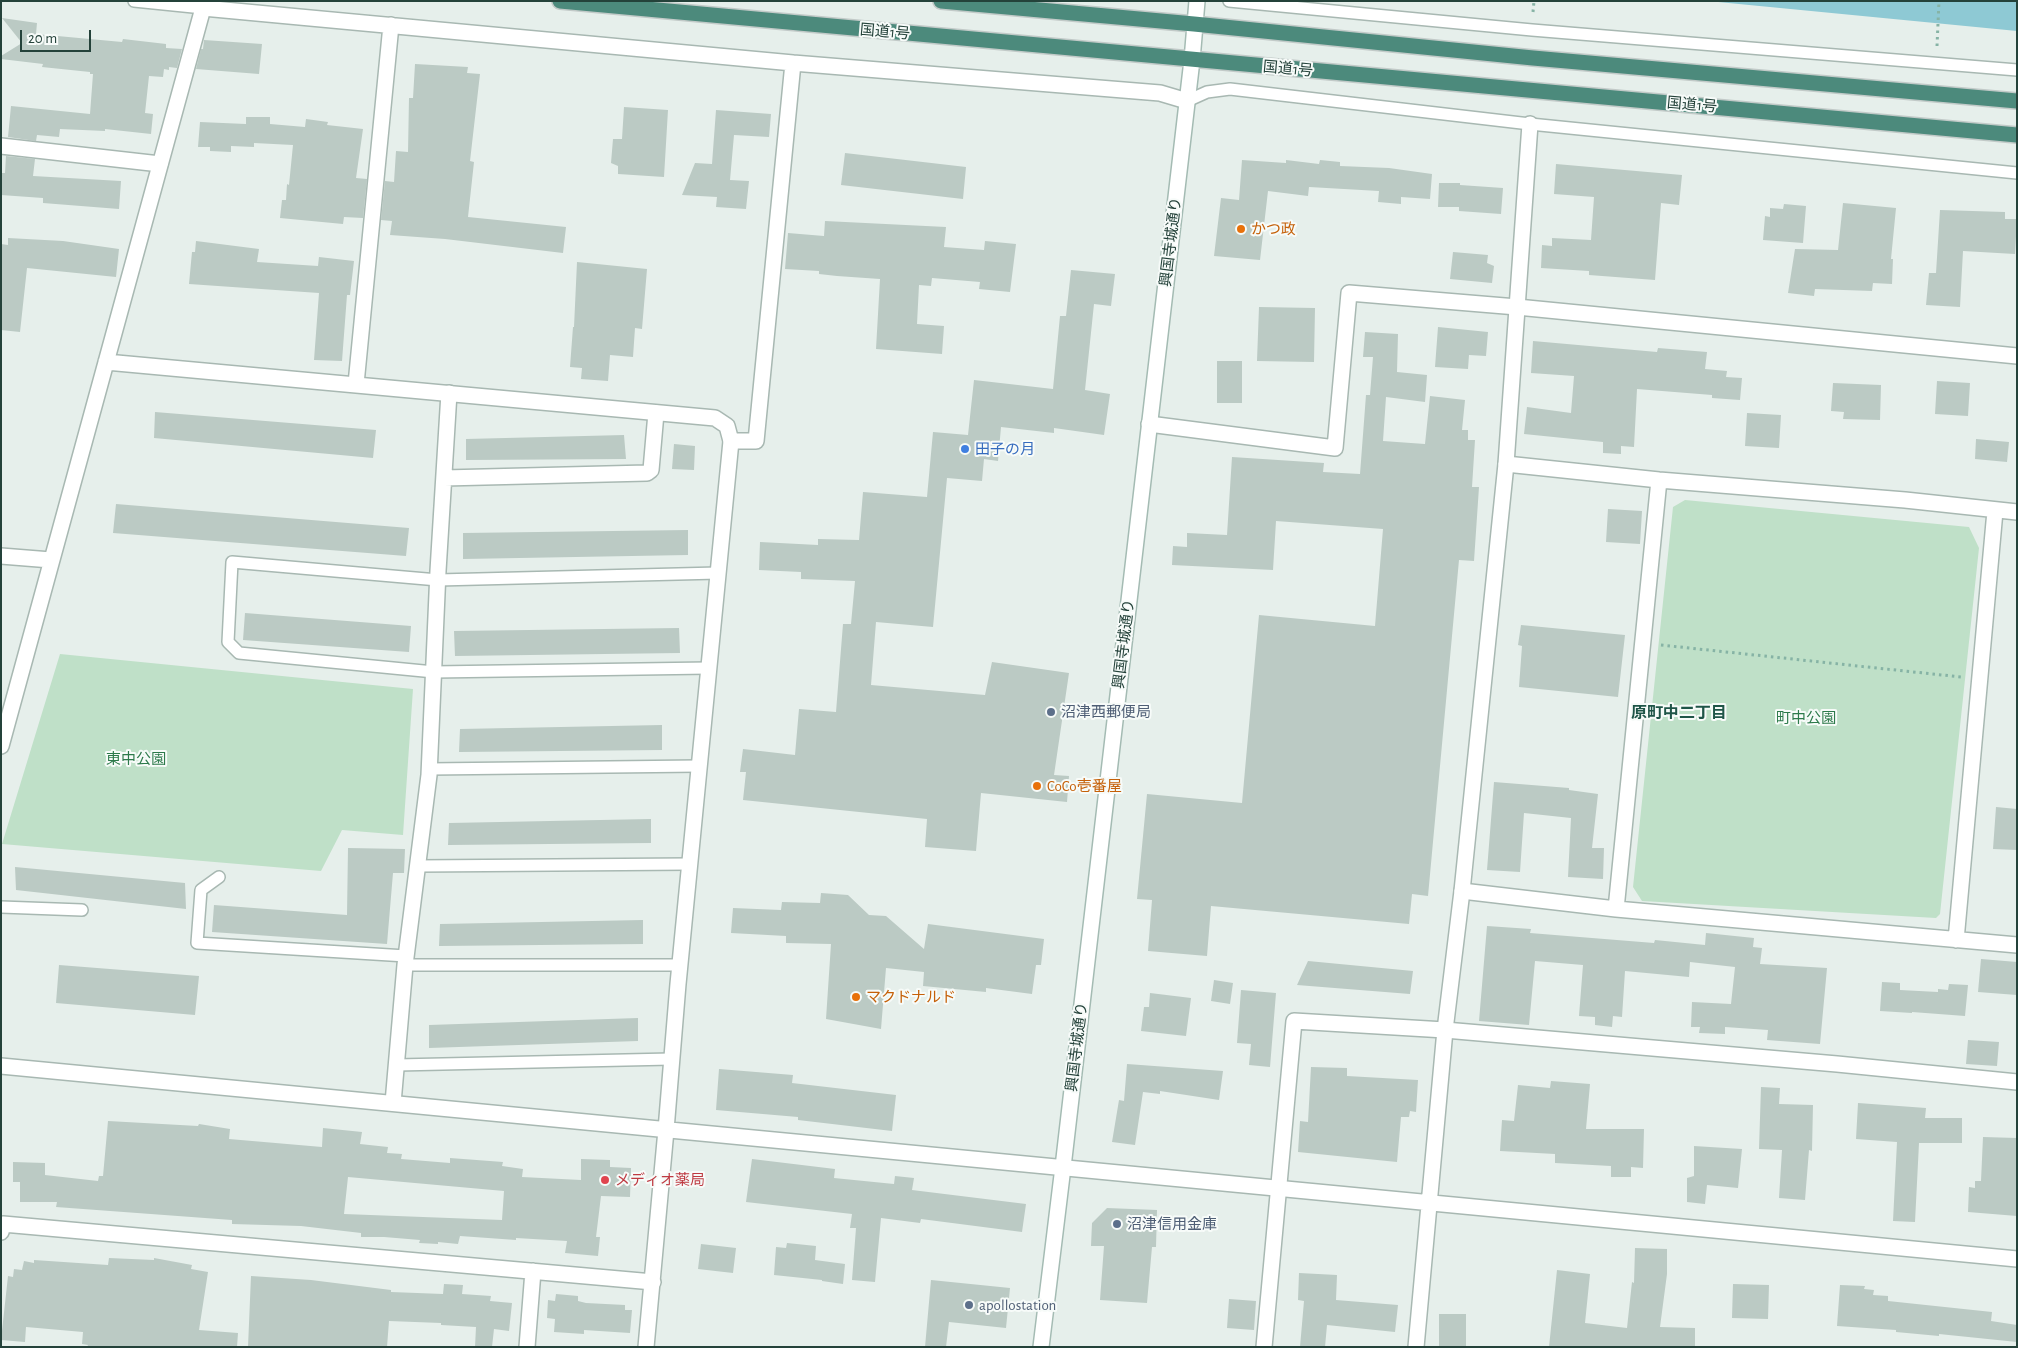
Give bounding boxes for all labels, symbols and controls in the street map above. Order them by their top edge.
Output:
scale bar [22,20,94,52]
street label: 国道1号 [859,21,911,43]
text: 20 m [28,31,57,46]
street label: 国道1号 [1262,58,1314,80]
street label: 国道1号 [1666,94,1718,116]
street label: 興国寺城通り [1157,196,1185,288]
place label: かつ政 [1251,220,1296,238]
marker: かつ政 [1235,223,1247,235]
place label: 田子の月 [975,440,1035,458]
marker: 田子の月 [959,443,971,455]
street label: 興国寺城通り [1110,598,1138,690]
place label: 沼津西郵便局 [1061,703,1151,721]
district label: 原町中二丁目 [1631,703,1727,723]
marker: 沼津西郵便局 [1045,706,1057,718]
park label: 町中公園 [1776,709,1836,727]
park label: 東中公園 [106,750,166,768]
place label: CoCo壱番屋 [1047,777,1122,795]
marker: CoCo壱番屋 [1031,780,1043,792]
place label: マクドナルド [866,988,956,1006]
marker: マクドナルド [850,991,862,1003]
street label: 興国寺城通り [1063,1001,1091,1093]
place label: メディオ薬局 [615,1171,705,1189]
marker: メディオ薬局 [599,1174,611,1186]
place label: 沼津信用金庫 [1127,1215,1217,1233]
marker: 沼津信用金庫 [1111,1218,1123,1230]
place label: apollostation [979,1296,1056,1314]
marker: apollostation [963,1299,975,1311]

